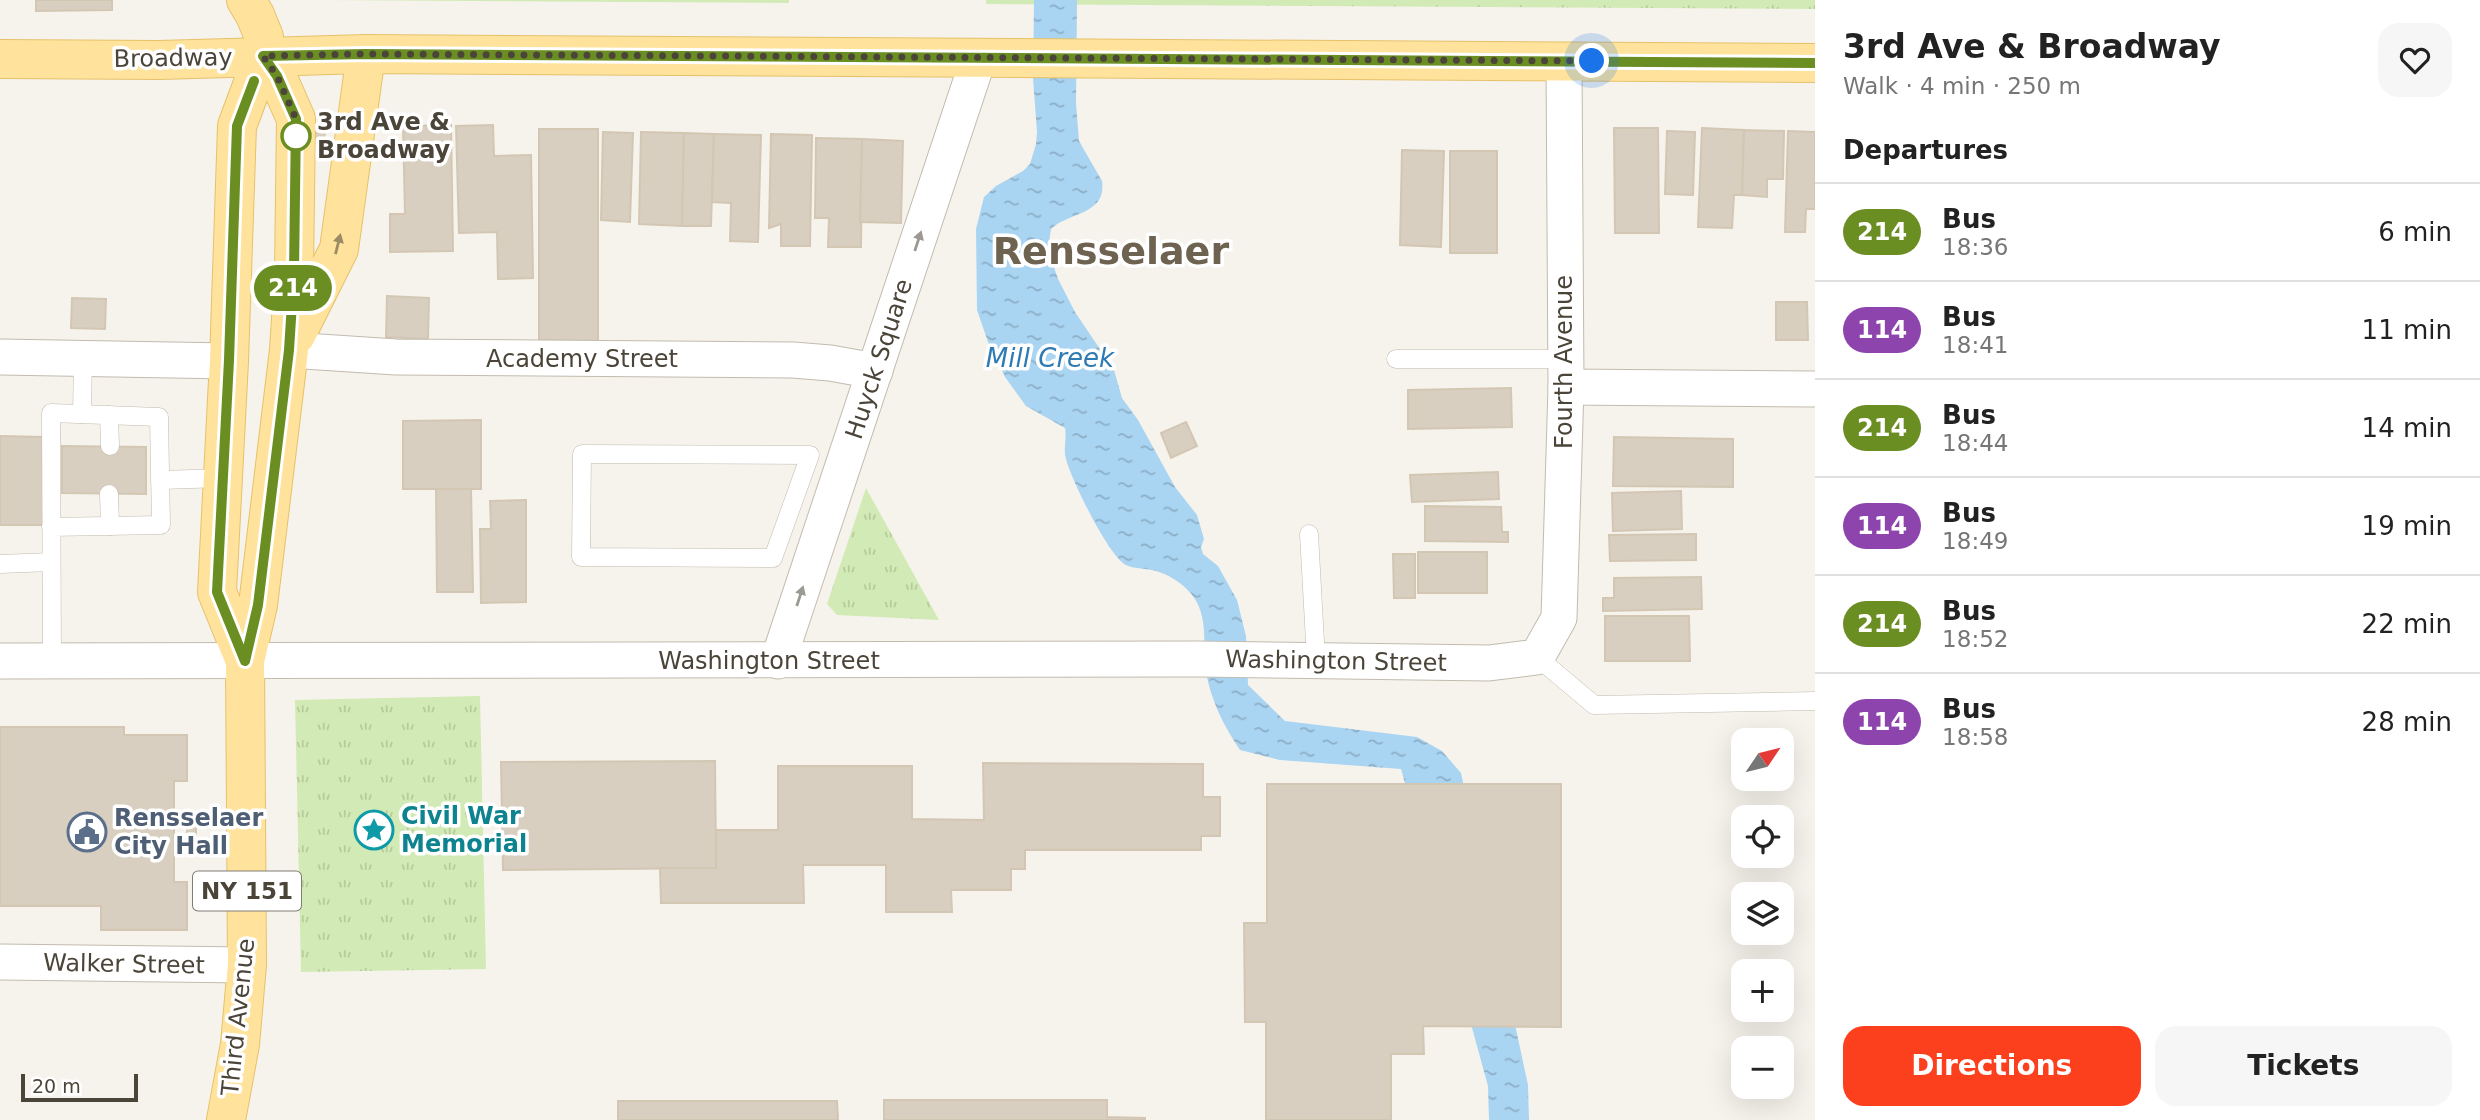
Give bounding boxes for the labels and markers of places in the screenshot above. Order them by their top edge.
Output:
place label: 3rd Ave & Broadway [317,108,451,164]
marker: 3rd Ave & Broadway [281,121,311,151]
place label: Civil War Memorial [401,802,527,858]
place label: Rensselaer City Hall [114,804,263,860]
place icon: Civil War Memorial [353,809,395,851]
public building icon: Rensselaer City Hall [66,811,108,853]

